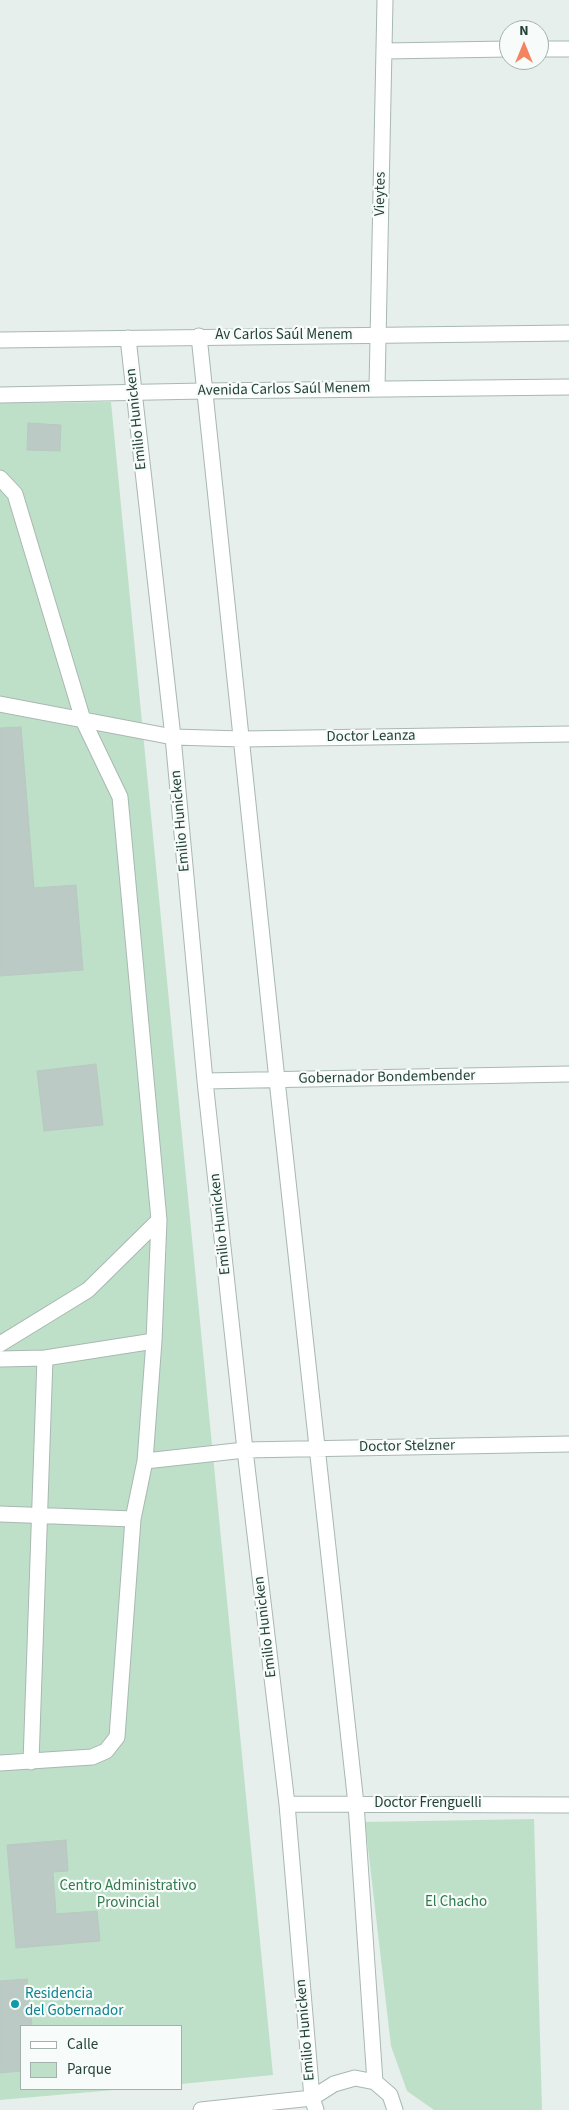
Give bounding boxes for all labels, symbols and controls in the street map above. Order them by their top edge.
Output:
north arrow [499,20,549,70]
text: N [519,21,529,41]
street label: Vieytes [372,172,390,216]
street label: Av Carlos Saúl Menem [215,327,353,345]
street label: Emilio Hunicken [123,367,151,471]
street label: Avenida Carlos Saúl Menem [197,379,371,401]
street label: Doctor Leanza [326,727,416,747]
street label: Emilio Hunicken [168,769,194,873]
street label: Gobernador Bondembender [298,1067,476,1089]
street label: Emilio Hunicken [207,1172,235,1276]
street label: Doctor Stelzner [359,1437,455,1457]
street label: Emilio Hunicken [251,1575,281,1679]
street label: Doctor Frenguelli [374,1795,482,1813]
park label: Centro Administrativo Provincial [59,1878,197,1913]
park label: El Chacho [425,1894,487,1912]
street label: Emilio Hunicken [293,1978,319,2082]
place label: Residencia del Gobernador [25,1986,123,2021]
marker: Residencia del Gobernador [9,1998,21,2010]
legend [20,2025,182,2090]
text: Calle [67,2034,98,2055]
text: Parque [67,2059,111,2080]

